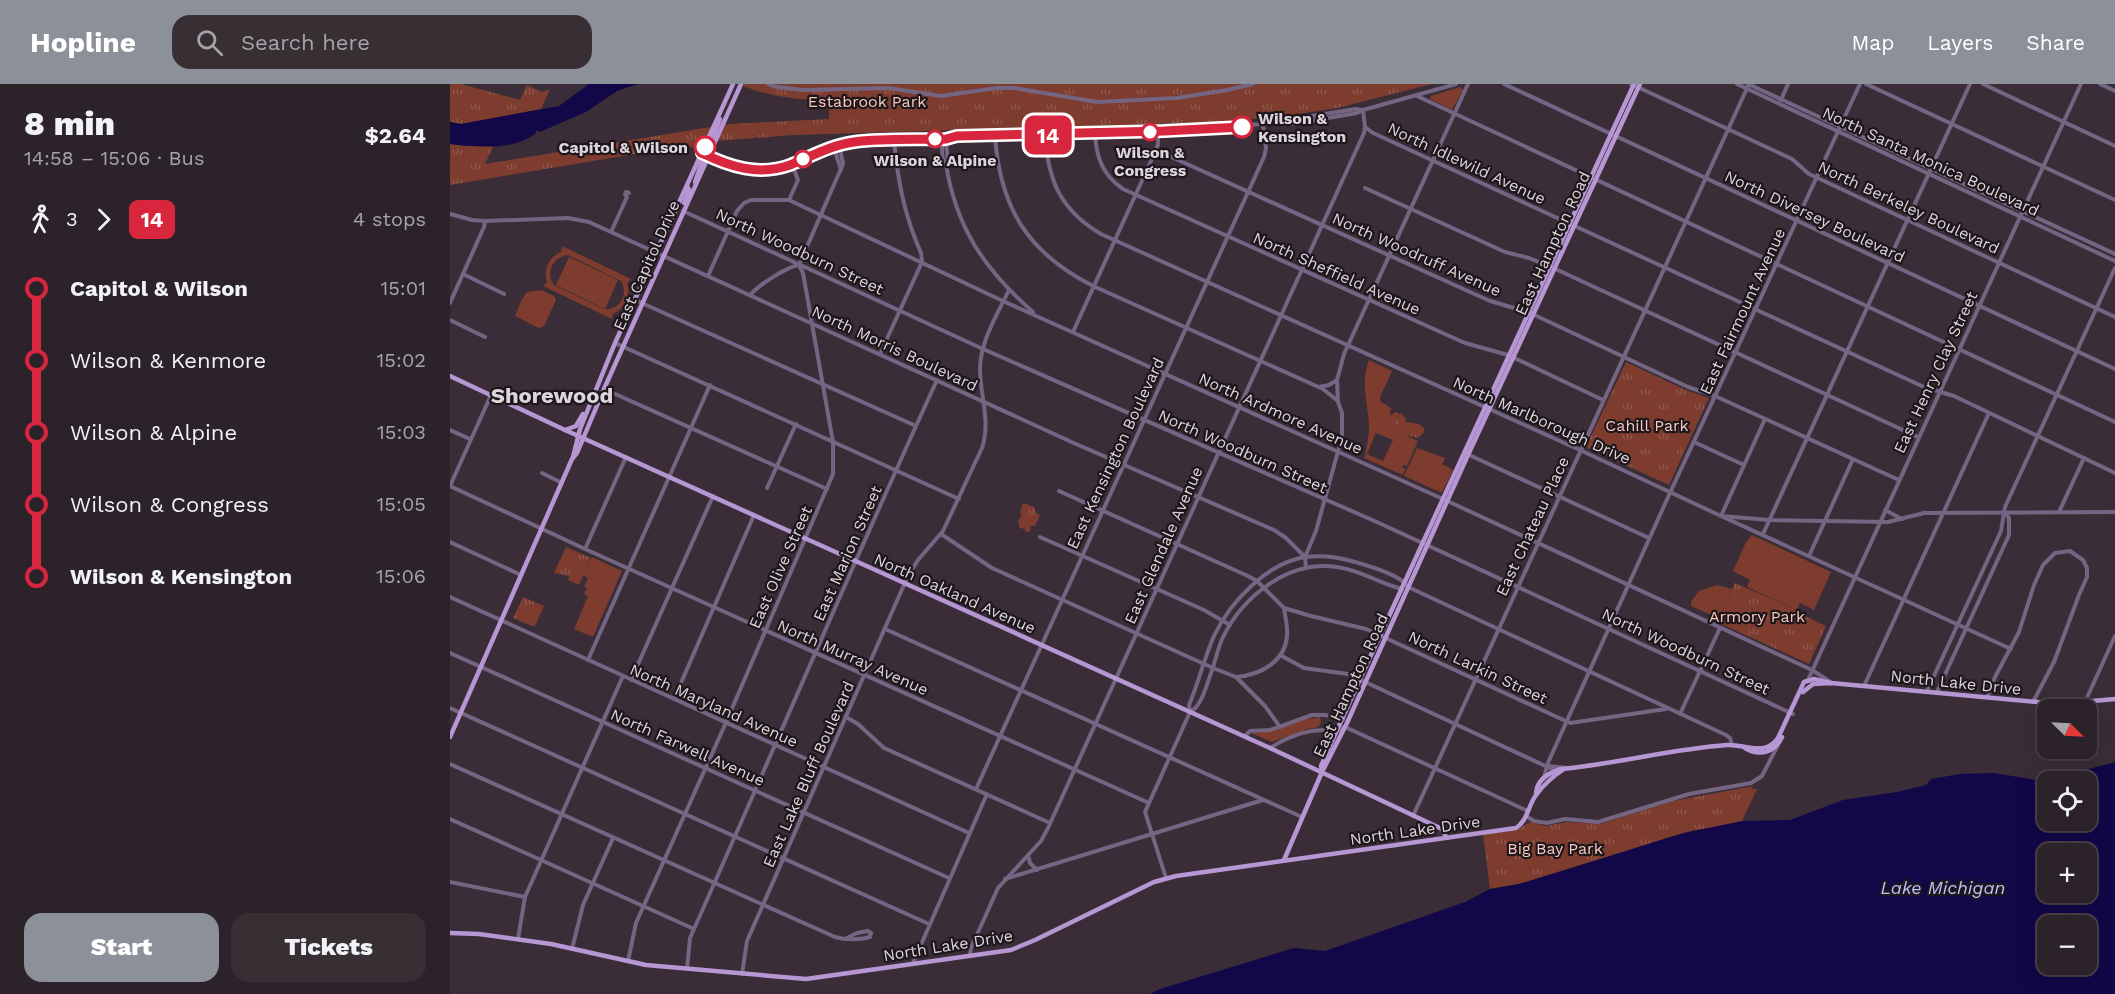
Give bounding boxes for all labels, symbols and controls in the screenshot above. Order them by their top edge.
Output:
search box [172,15,592,69]
text: Hopline [30,26,136,59]
icon: search [193,26,226,59]
text: Search here [241,30,370,55]
text: Map [1851,30,1894,55]
text: Layers [1927,30,1993,55]
text: Share [2026,30,2085,55]
park label: Estabrook Park [808,92,926,111]
street label: North Santa Monica Boulevard [1819,103,2042,220]
text: 8 min [24,104,115,143]
place label: Wilson & Kensington [1258,109,1346,146]
line badge: 14 [1021,116,1075,154]
marker: Wilson & Kensington [1231,116,1253,138]
street label: North Idlewild Avenue [1385,119,1549,208]
text: $2.64 [365,123,426,148]
text: 14 [1037,123,1059,148]
marker: Wilson & Congress [1141,123,1159,141]
marker: Wilson & Alpine [926,130,944,148]
marker: Capitol & Wilson [694,136,716,158]
place label: Capitol & Wilson [559,138,688,157]
place label: Wilson & Congress [1114,143,1187,180]
text: 14:58 – 15:06 · Bus [24,146,204,170]
unlabelled marker [794,150,812,168]
place label: Wilson & Alpine [874,151,996,170]
street label: North Berkeley Boulevard [1815,157,2002,258]
street label: North Diversey Boulevard [1722,166,1908,267]
street label: East Hampton Road [1511,168,1594,318]
street label: East Capitol Drive [609,197,684,333]
icon: walk [24,203,57,236]
icon: forward [87,203,120,236]
street label: North Woodburn Street [713,204,887,299]
text: 3 [66,207,78,231]
text: 14 [141,207,163,232]
text: 4 stops [353,207,426,231]
street label: North Woodruff Avenue [1329,209,1504,300]
street label: East Fairmount Avenue [1696,225,1789,397]
street label: North Sheffield Avenue [1250,228,1423,319]
text: Capitol & Wilson [70,276,248,301]
text: 15:01 [380,276,426,300]
street label: East Henry Clay Street [1890,288,1981,456]
street label: North Morris Boulevard [809,302,981,395]
text: Wilson & Kenmore [70,348,266,373]
text: 15:02 [377,348,426,372]
street label: East Kensington Boulevard [1063,355,1168,552]
street label: North Ardmore Avenue [1196,369,1366,458]
street label: North Marlborough Drive [1450,373,1634,468]
district label: Shorewood [491,383,613,408]
street label: North Woodburn Street [1155,406,1330,497]
park label: Cahill Park [1605,416,1689,435]
text: Wilson & Alpine [70,420,237,445]
text: 15:03 [377,420,426,444]
street label: East Chateau Place [1492,453,1573,599]
street label: East Glendale Avenue [1120,464,1207,627]
street label: East Marion Street [809,482,886,624]
text: Wilson & Congress [70,492,269,517]
text: 15:05 [377,492,426,516]
street label: East Olive Street [745,503,816,631]
street label: North Oakland Avenue [871,549,1038,638]
text: Wilson & Kensington [70,564,292,589]
text: 15:06 [376,564,426,588]
street label: North Woodburn Street [1599,604,1773,699]
park label: Armory Park [1709,607,1805,626]
street label: East Hampton Road [1309,610,1392,760]
street label: North Murray Avenue [774,616,931,699]
street label: North Larkin Street [1405,627,1551,708]
street label: North Maryland Avenue [627,660,801,751]
street label: North Lake Drive [1890,666,2022,699]
street label: East Lake Bluff Boulevard [759,678,858,870]
north arrow [2037,699,2097,759]
map controls [2037,699,2097,975]
street label: North Farwell Avenue [608,705,768,790]
button: locate [2037,771,2097,831]
street label: North Lake Drive [1349,812,1481,849]
park label: Big Bay Park [1507,839,1603,858]
button: + [2037,843,2097,903]
water label: Lake Michigan [1881,877,2005,898]
button: Start [24,913,219,982]
button: Tickets [231,913,426,982]
button: − [2037,915,2097,975]
street label: North Lake Drive [882,926,1014,965]

